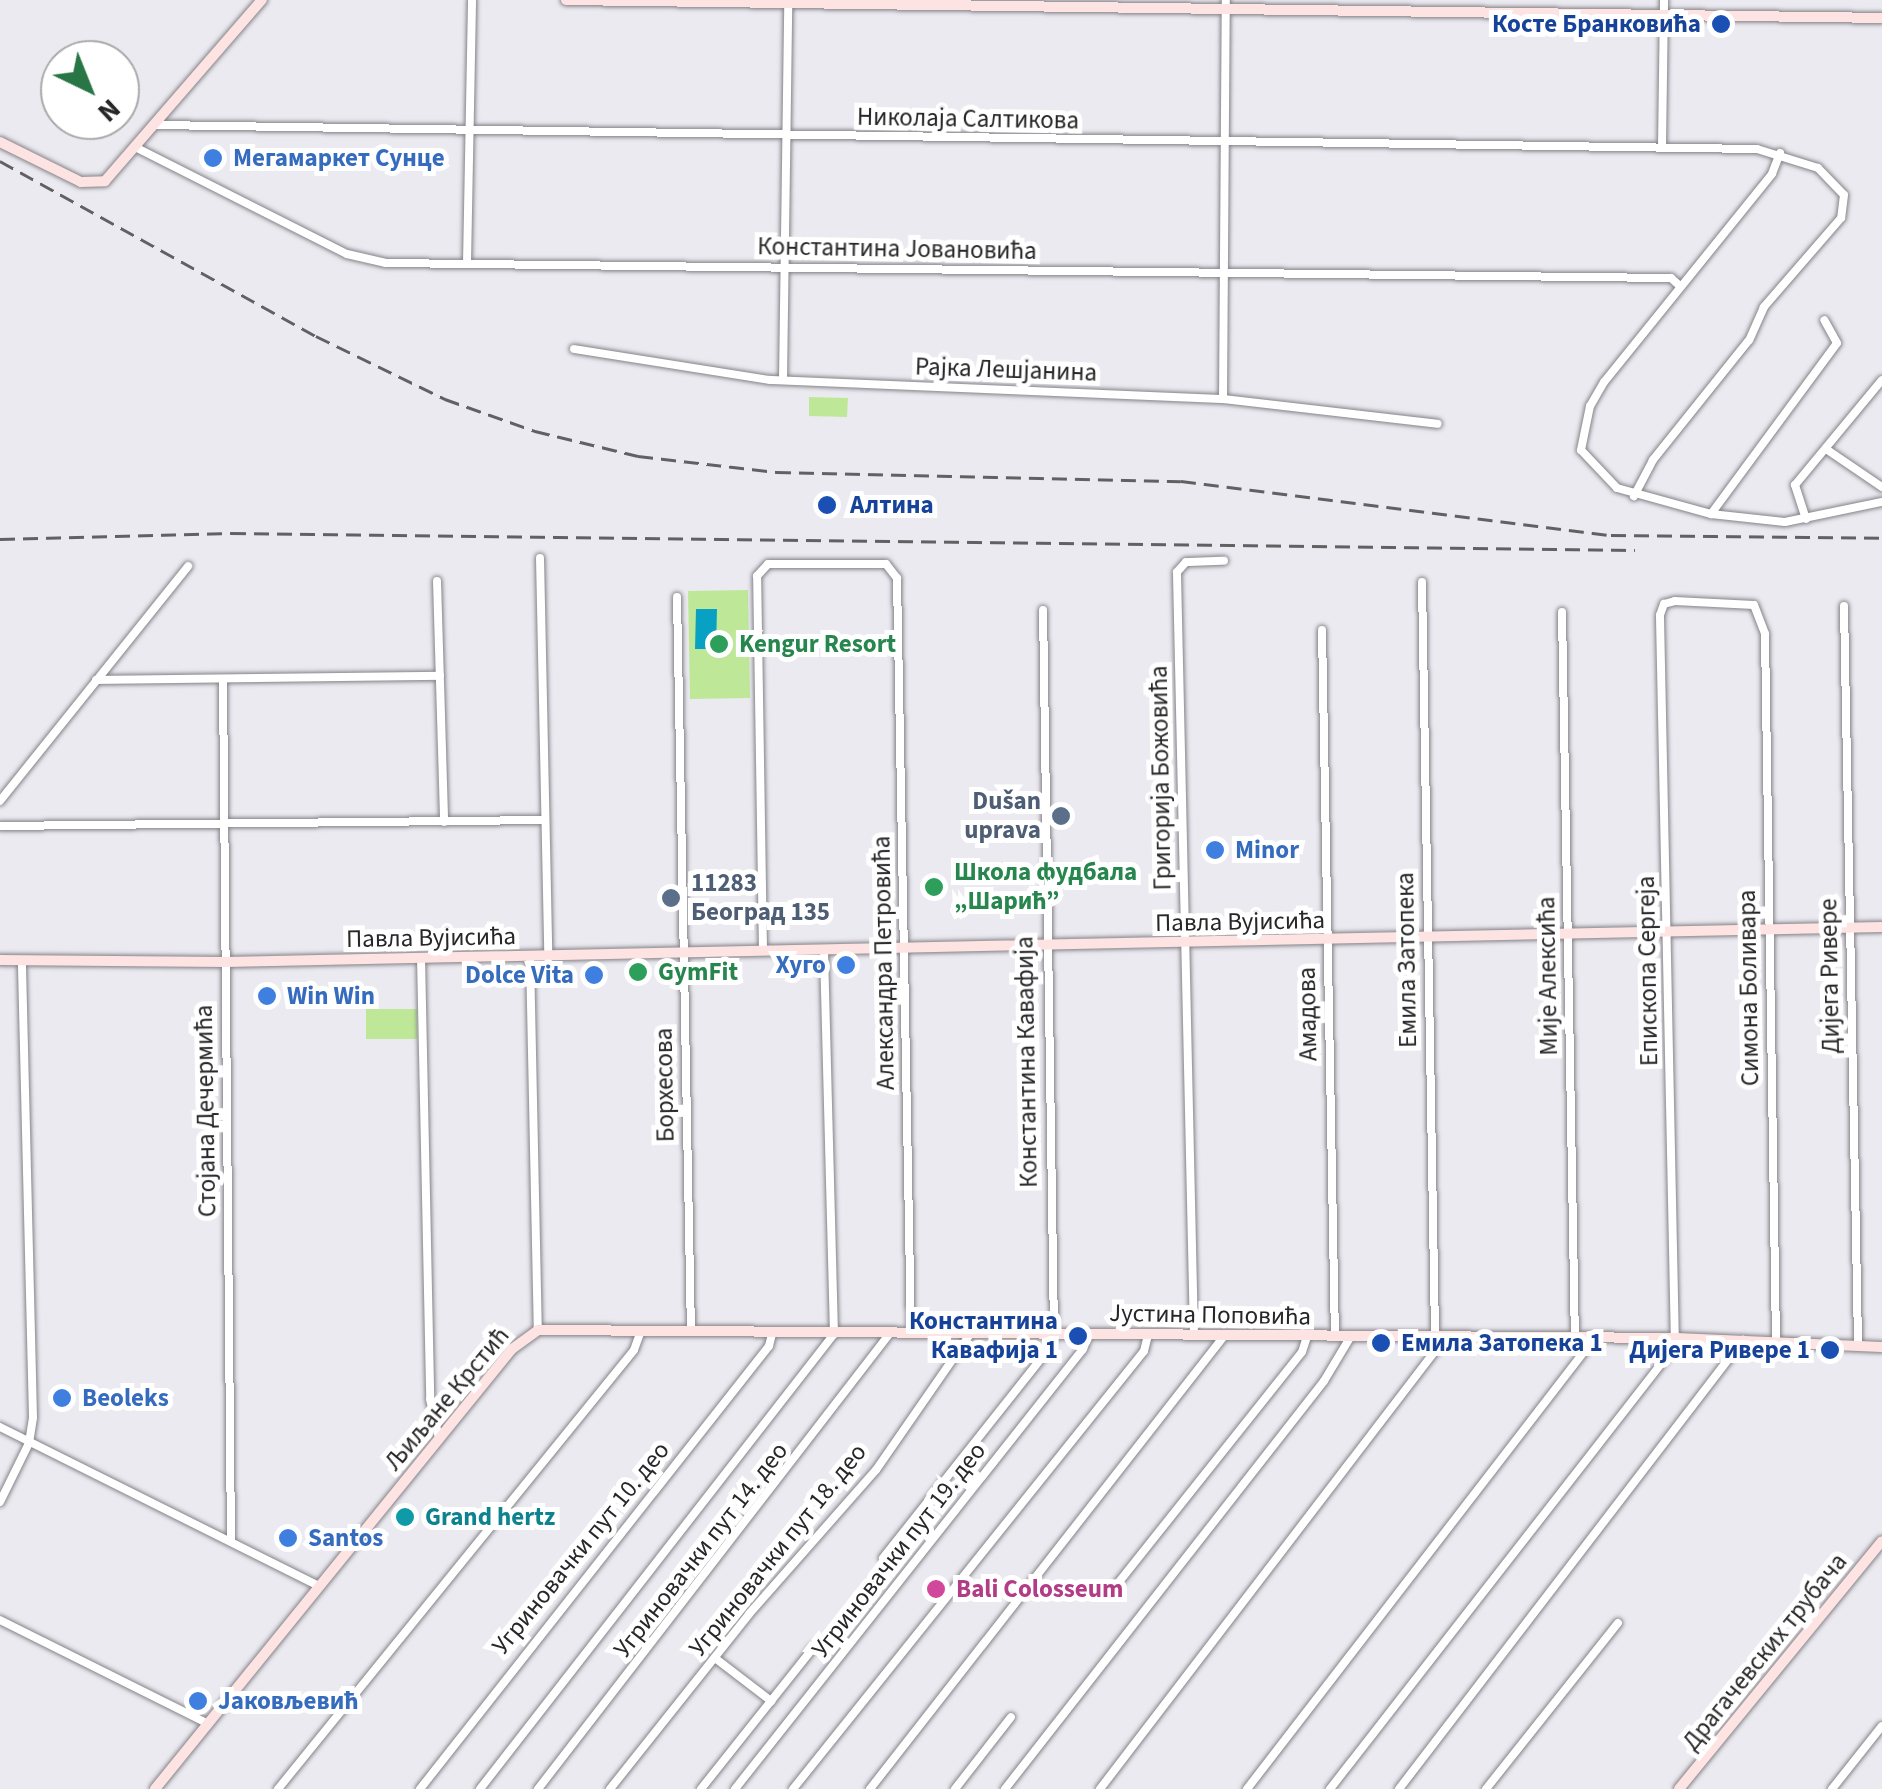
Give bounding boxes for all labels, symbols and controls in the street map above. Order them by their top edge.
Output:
place label: Косте Бранковића [1492,9,1701,39]
marker: Косте Бранковића [1710,13,1732,35]
north arrow [40,40,140,140]
text: N [89,89,130,131]
street label: Николаја Салтикова [857,102,1079,136]
place label: Мегамаркет Сунце [233,143,445,173]
marker: Мегамаркет Сунце [202,147,224,169]
street label: Константина Јовановића [757,232,1037,266]
street label: Рајка Лешјанина [915,352,1097,388]
place label: Алтина [850,490,934,520]
marker: Алтина [814,492,840,518]
place label: Kengur Resort [739,629,896,659]
marker: Kengur Resort [708,633,730,655]
street label: Григорија Божовића [1144,665,1178,891]
place label: Dušan uprava [964,787,1041,846]
marker: Dušan uprava [1050,805,1072,827]
place label: Minor [1235,835,1299,865]
street label: Александра Петровића [867,836,901,1090]
marker: Minor [1204,839,1226,861]
place label: Школа фудбала „Шарић” [954,858,1137,917]
place label: 11283 Београд 135 [691,869,830,928]
street label: Емила Затопека [1390,872,1424,1048]
marker: Школа фудбала „Шарић” [923,876,945,898]
street label: Епископа Сергеја [1631,876,1665,1066]
marker: 11283 Београд 135 [660,887,682,909]
street label: Симона Боливара [1732,890,1766,1086]
street label: Мије Алексића [1532,896,1564,1056]
street label: Дијега Ривере [1814,898,1846,1054]
street label: Павла Вујисића [1155,906,1325,938]
street label: Павла Вујисића [346,922,516,954]
street label: Константина Кавафија [1010,936,1044,1188]
place label: Хуго [776,950,826,980]
marker: Хуго [835,954,857,976]
place label: GymFit [658,957,738,987]
place label: Dolce Vita [465,960,574,990]
marker: GymFit [627,961,649,983]
marker: Dolce Vita [583,964,605,986]
street label: Амадова [1292,967,1324,1061]
place label: Win Win [287,981,375,1011]
marker: Win Win [256,985,278,1007]
street label: Стојана Дечермића [189,1005,223,1217]
street label: Борхесова [649,1028,681,1142]
street label: Јустина Поповића [1109,1298,1311,1332]
place label: Константина Кавафија 1 [909,1307,1058,1366]
street label: Љиљане Крстић [378,1321,516,1477]
marker: Константина Кавафија 1 [1067,1325,1089,1347]
place label: Емила Затопека 1 [1401,1328,1603,1358]
marker: Емила Затопека 1 [1370,1332,1392,1354]
place label: Дијега Ривере 1 [1629,1335,1810,1365]
marker: Дијега Ривере 1 [1819,1339,1841,1361]
place label: Beoleks [82,1383,169,1413]
marker: Beoleks [51,1387,73,1409]
street label: Угриновачки пут 10. део [486,1436,676,1660]
street label: Угриновачки пут 14. део [608,1436,794,1664]
street label: Угриновачки пут 19. део [806,1436,992,1664]
street label: Угриновачки пут 18. део [683,1438,873,1662]
place label: Grand hertz [425,1502,555,1532]
marker: Grand hertz [394,1506,416,1528]
place label: Santos [308,1523,383,1553]
marker: Santos [277,1527,299,1549]
street label: Драгачевских трубача [1676,1547,1854,1757]
place label: Bali Colosseum [956,1574,1123,1604]
marker: Bali Colosseum [925,1578,947,1600]
place label: Јаковљевић [218,1686,358,1716]
marker: Јаковљевић [187,1690,209,1712]

